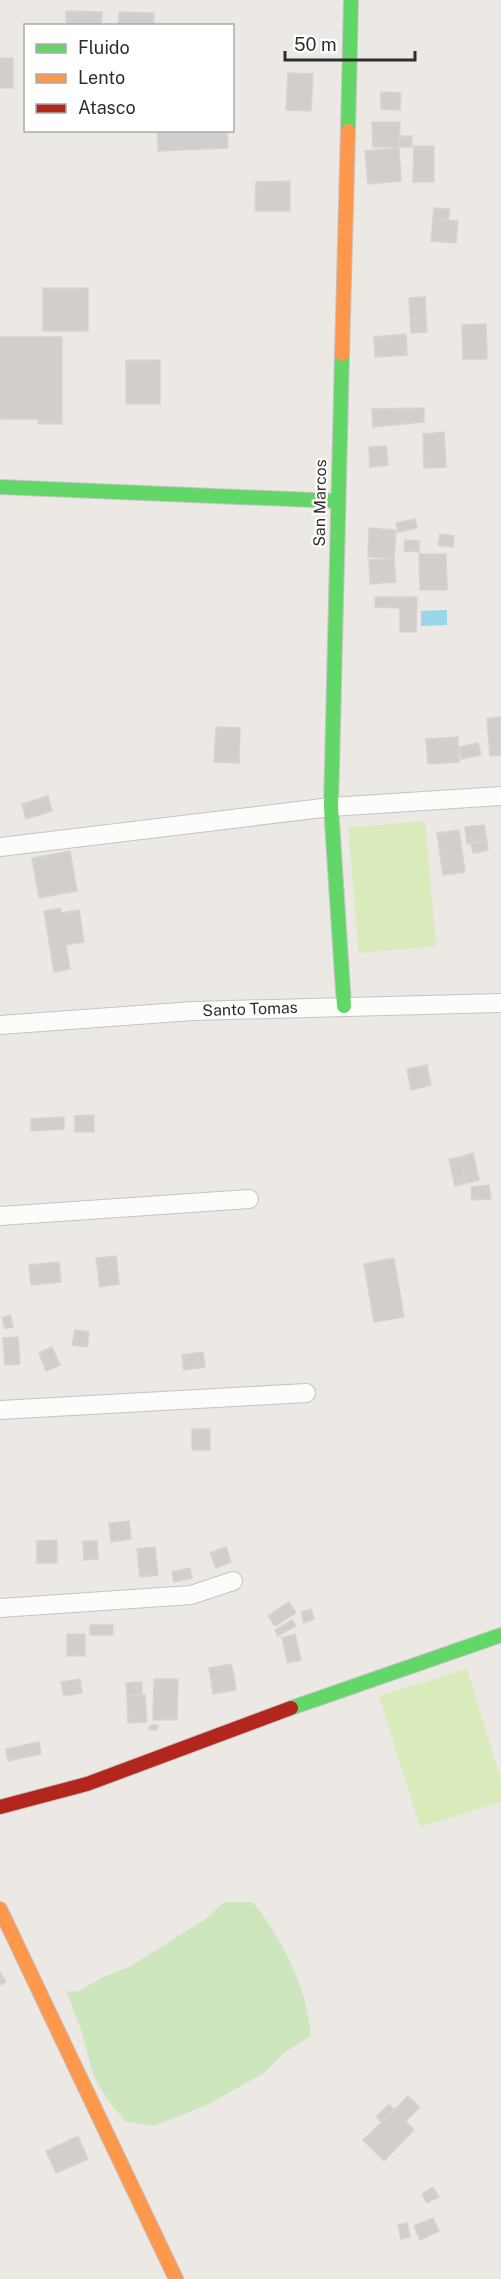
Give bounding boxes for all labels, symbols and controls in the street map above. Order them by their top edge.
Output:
legend [24,24,234,132]
scale bar [285,24,416,62]
text: 50 m [294,34,337,55]
text: Fluido [78,37,130,58]
text: Lento [78,67,125,88]
text: Atasco [78,97,136,118]
street label: San Marcos [310,459,330,547]
street label: Santo Tomas [202,998,298,1020]

